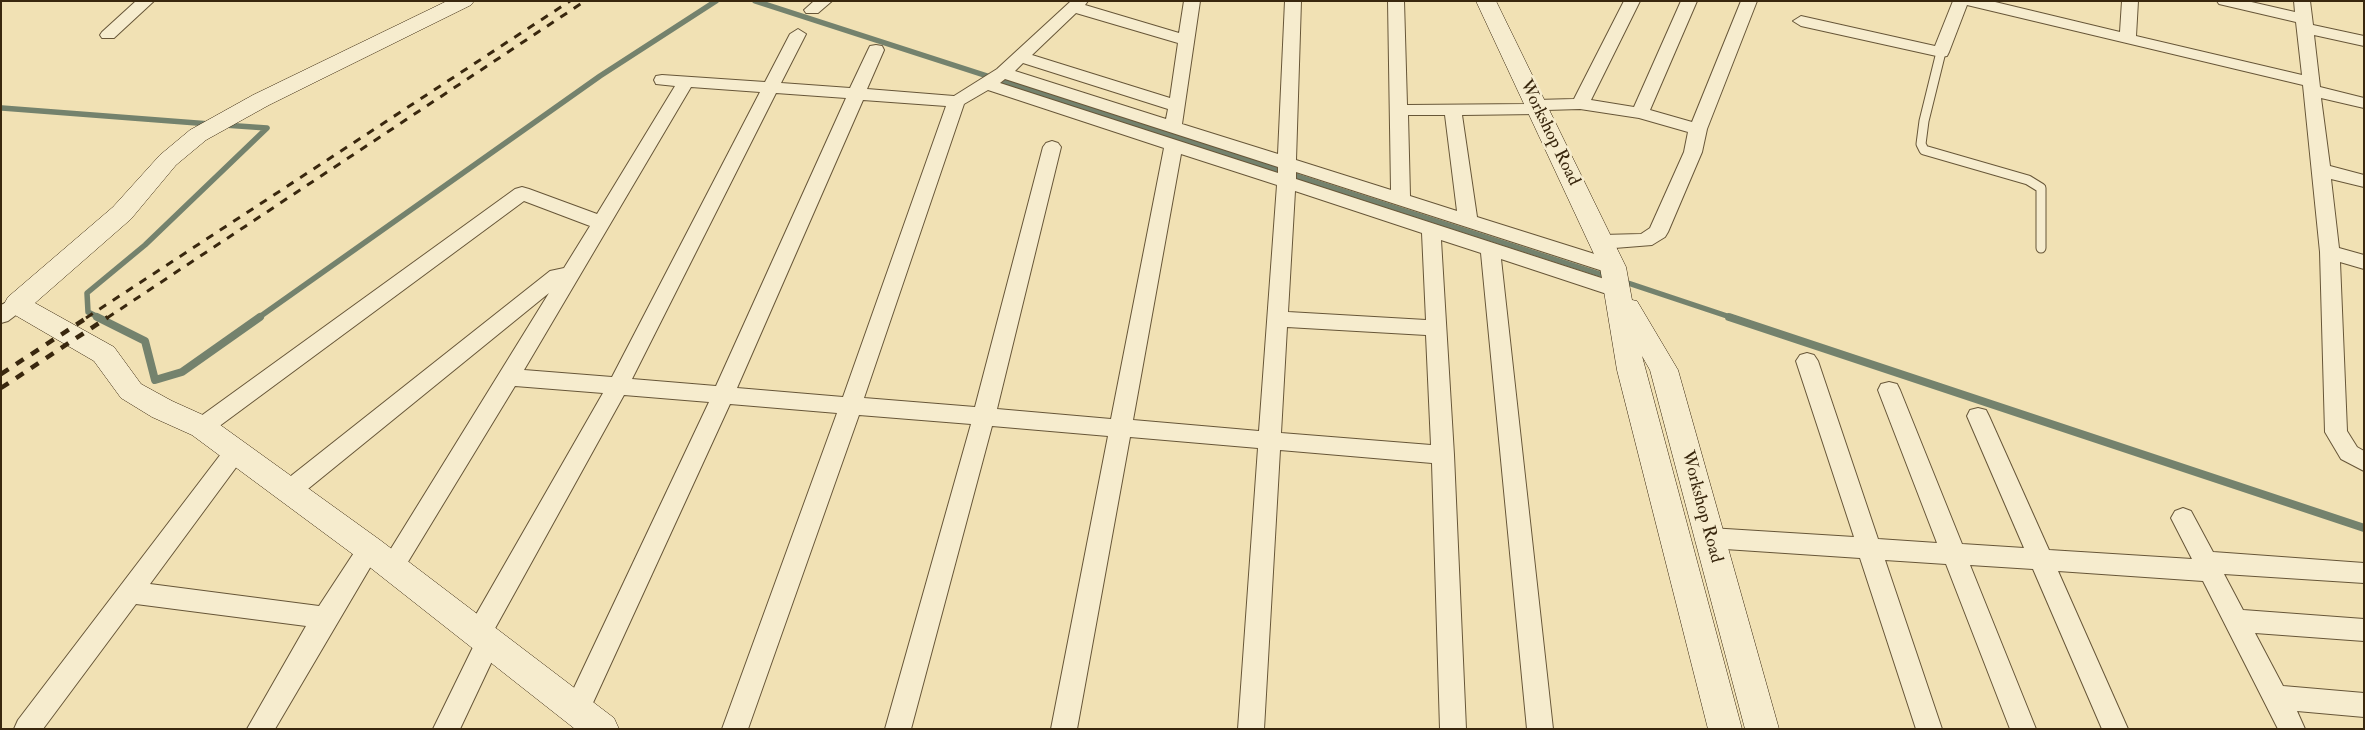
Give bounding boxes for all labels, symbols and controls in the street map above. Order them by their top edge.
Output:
street label: Workshop Road [1514,76,1584,190]
street label: Workshop Road [1676,449,1726,565]

